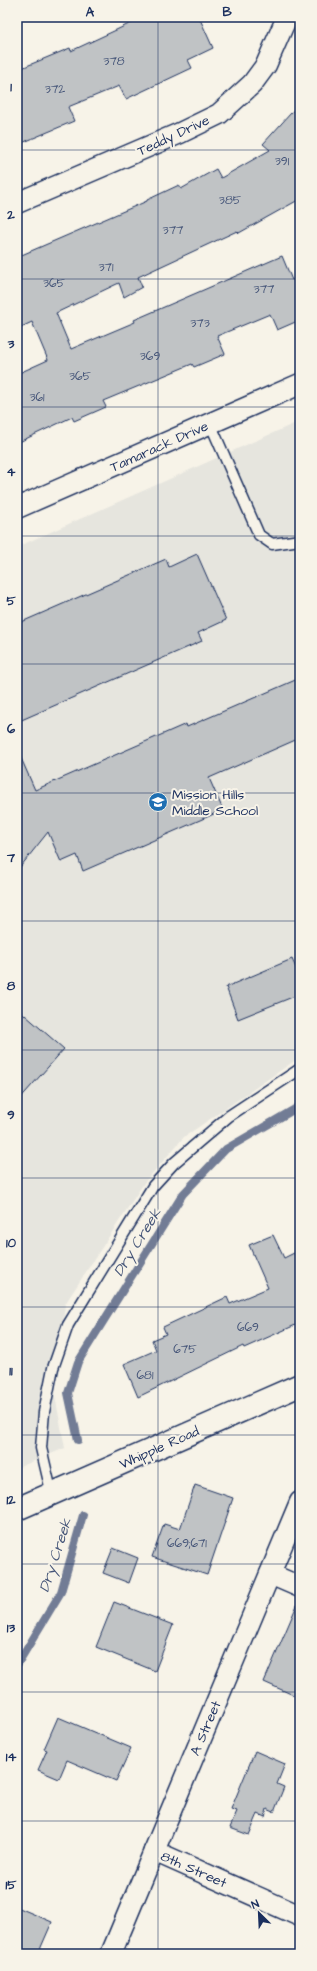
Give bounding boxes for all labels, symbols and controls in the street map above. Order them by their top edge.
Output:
text: A [86,3,95,21]
text: B [222,3,232,21]
house number: 378 [103,53,125,70]
text: 1 [10,78,12,96]
house number: 372 [45,81,65,98]
street label: Teddy Drive [134,110,213,161]
house number: 391 [275,153,290,170]
house number: 385 [219,192,242,209]
text: 2 [6,206,15,224]
house number: 377 [163,222,184,239]
house number: 371 [98,259,114,276]
house number: 365 [43,275,66,292]
house number: 377 [254,281,275,298]
house number: 373 [190,315,210,332]
text: 3 [7,335,15,353]
house number: 369 [140,348,160,365]
house number: 365 [69,368,92,385]
house number: 361 [29,389,45,406]
street label: Tamarack Drive [107,416,212,478]
text: 4 [7,463,16,481]
text: 5 [6,592,16,610]
text: 6 [7,720,16,738]
place label: Mission Hills Middle School [172,785,258,821]
school or university icon: Mission Hills Middle School [147,791,169,813]
text: 7 [6,849,16,867]
text: 8 [7,977,16,995]
text: 9 [7,1106,15,1124]
water label: Dry Creek [108,1204,168,1281]
text: 10 [6,1234,17,1252]
house number: 669 [237,1319,259,1336]
house number: 675 [173,1341,197,1358]
text: 11 [9,1362,13,1380]
house number: 681 [137,1367,154,1384]
street label: Whipple Road [116,1421,202,1474]
text: 12 [6,1491,16,1509]
water label: Dry Creek [34,1515,78,1595]
house number: 669;671 [167,1535,207,1552]
text: 13 [7,1619,16,1637]
street label: A Street [185,1698,227,1759]
text: 14 [6,1748,16,1766]
street label: 8th Street [157,1846,230,1894]
text: 15 [6,1876,17,1894]
north arrow [239,1893,279,1933]
text: N [249,1896,261,1913]

